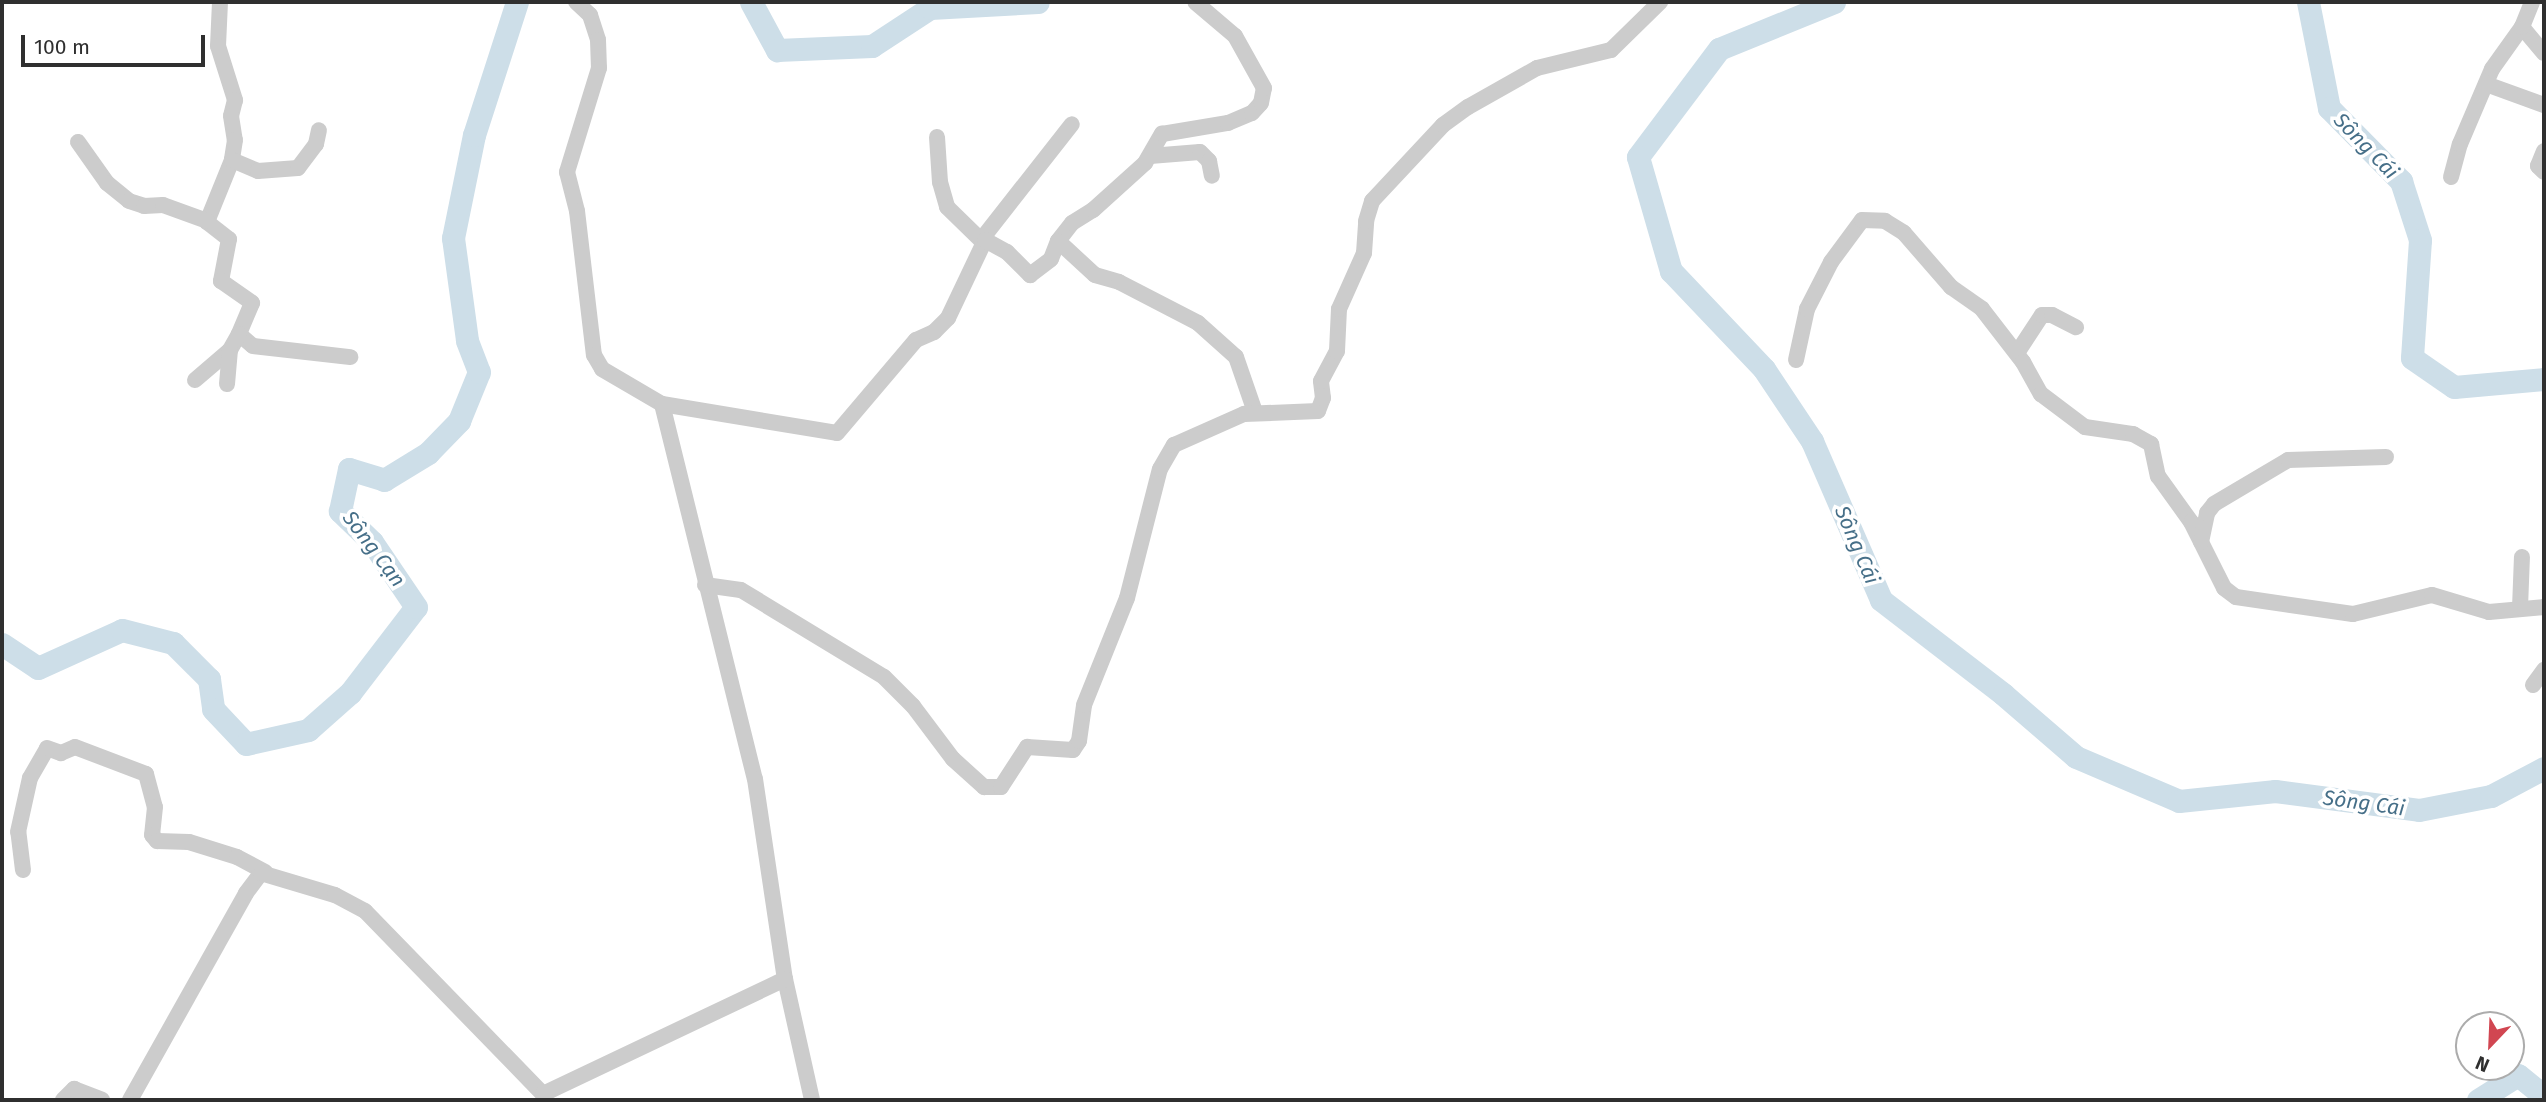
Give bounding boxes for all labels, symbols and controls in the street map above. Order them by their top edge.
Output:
scale bar [24,21,208,65]
text: 100 m [34,34,90,60]
water label: Sông Cái [2328,108,2404,184]
water label: Sông Cái [1829,502,1885,588]
water label: Sông Cạn [337,506,411,592]
water label: Sông Cái [2321,785,2407,821]
north arrow [2455,1011,2525,1081]
text: N [2472,1051,2493,1077]

